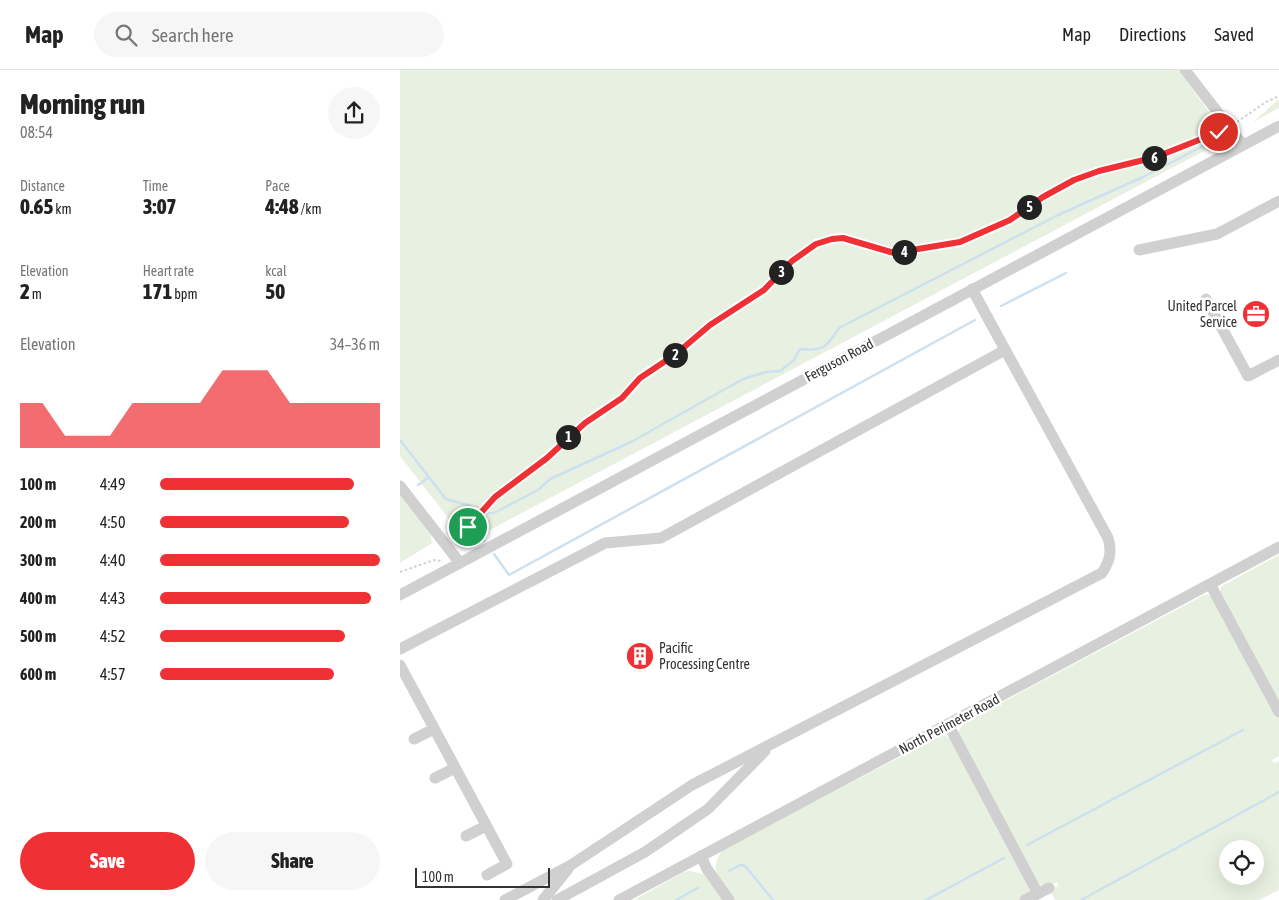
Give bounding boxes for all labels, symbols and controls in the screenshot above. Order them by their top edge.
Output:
search box [94,12,444,57]
text: Map [25,21,64,48]
icon: search [112,21,140,49]
text: Search here [152,24,234,46]
text: Map [1062,24,1091,45]
text: Directions [1119,24,1186,45]
text: Saved [1214,24,1254,45]
button: share [328,87,380,139]
text: Morning run [20,88,145,120]
pin [1198,111,1240,153]
icon: check [1205,118,1233,146]
text: 08:54 [20,123,53,141]
pin: 6 [1142,146,1166,170]
text: 6 [1151,150,1158,166]
text: Distance [20,178,65,194]
text: Time [143,178,168,194]
text: Pace [265,178,290,194]
text: 0.65 [20,194,53,218]
text: 3:07 [143,194,176,218]
text: 4:48 [265,194,299,218]
pin: 5 [1016,194,1042,220]
text: 5 [1026,199,1033,215]
text: km [53,201,72,217]
text: /km [299,201,322,217]
pin: 4 [892,240,916,264]
text: 4 [901,244,908,260]
pin: 3 [768,260,794,284]
text: Elevation [20,263,69,279]
text: Heart rate [143,263,194,279]
text: kcal [265,263,287,279]
text: 3 [778,264,785,280]
text: 2 [20,279,30,303]
text: 171 [143,279,172,303]
text: 50 [265,279,285,303]
text: m [30,286,42,302]
text: bpm [172,286,198,302]
place label: United Parcel Service [1168,298,1237,330]
office icon: United Parcel Service [1241,299,1271,329]
text: Elevation [20,335,75,353]
text: 34–36 m [330,335,380,353]
street label: Ferguson Road [802,335,876,385]
pin: 2 [662,342,688,368]
text: 2 [672,347,679,363]
pin: 1 [556,424,580,450]
text: 1 [565,429,572,445]
text: 100 m [20,475,56,493]
text: 4:49 [100,475,125,493]
pin [447,506,489,548]
text: 200 m [20,513,56,531]
text: 4:50 [100,513,125,531]
icon: arrive [454,513,482,541]
text: 300 m [20,551,56,569]
text: 4:40 [100,551,125,569]
text: 400 m [20,589,56,607]
text: 4:43 [100,589,125,607]
text: 500 m [20,627,56,645]
text: 4:52 [100,627,125,645]
place label: Pacific Processing Centre [659,640,750,672]
building icon: Pacific Processing Centre [625,641,655,671]
text: 600 m [20,665,56,683]
text: 4:57 [100,665,125,683]
street label: North Perimeter Road [896,691,1002,757]
button: Save [20,832,195,890]
button: Share [205,832,380,890]
map controls [1219,840,1264,885]
button: locate [1219,840,1264,885]
scale bar [415,865,550,888]
text: 100 m [422,869,454,885]

